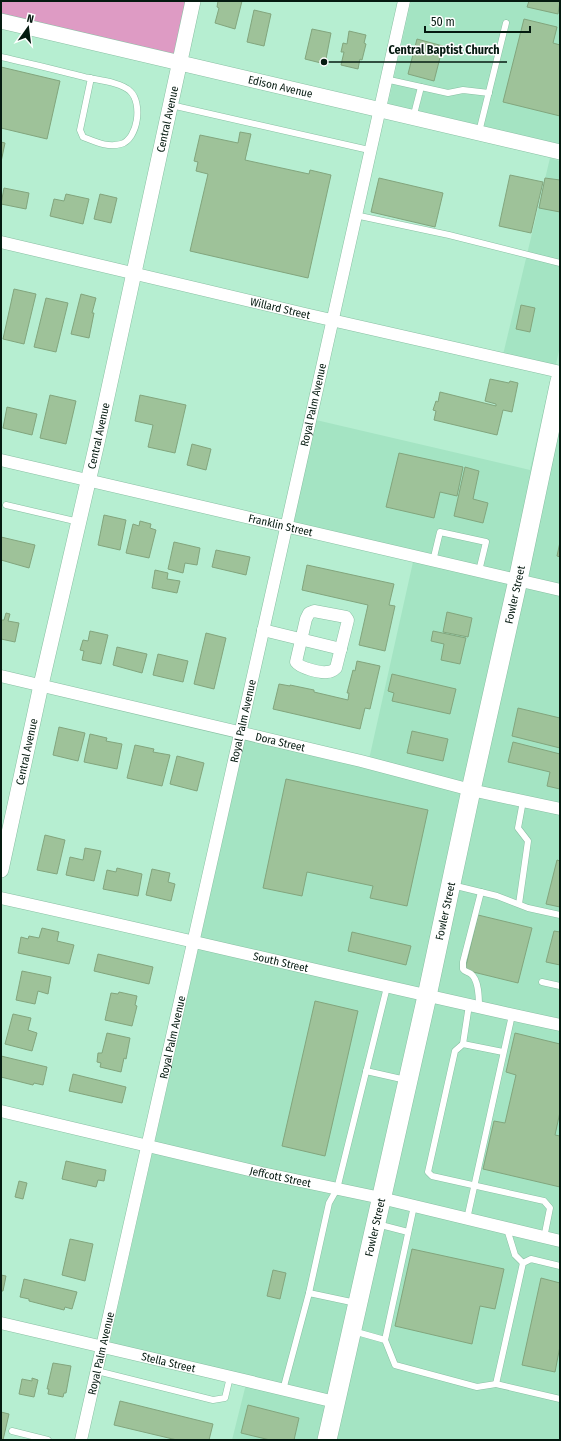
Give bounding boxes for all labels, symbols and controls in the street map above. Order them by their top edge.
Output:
north arrow [8,8,48,48]
scale bar [425,8,530,34]
text: N [26,12,35,26]
text: 50 m [431,15,455,29]
callout: Central Baptist Church [380,38,507,62]
text: Central Baptist Church [388,43,500,57]
street label: Edison Avenue [247,73,314,101]
street label: Central Avenue [154,85,181,154]
street label: Willard Street [249,295,312,322]
street label: Royal Palm Avenue [298,362,329,448]
street label: Central Avenue [85,402,113,470]
street label: Franklin Street [247,512,314,539]
street label: Fowler Street [502,564,528,625]
street label: Royal Palm Avenue [228,678,259,764]
street label: Central Avenue [14,717,41,786]
street label: Dora Street [254,730,307,755]
street label: Fowler Street [433,880,458,941]
street label: South Street [252,950,310,975]
street label: Royal Palm Avenue [157,995,188,1080]
street label: Jeffcott Street [248,1164,312,1190]
street label: Fowler Street [363,1197,388,1258]
street label: Royal Palm Avenue [86,1311,117,1396]
street label: Stella Street [140,1350,197,1375]

